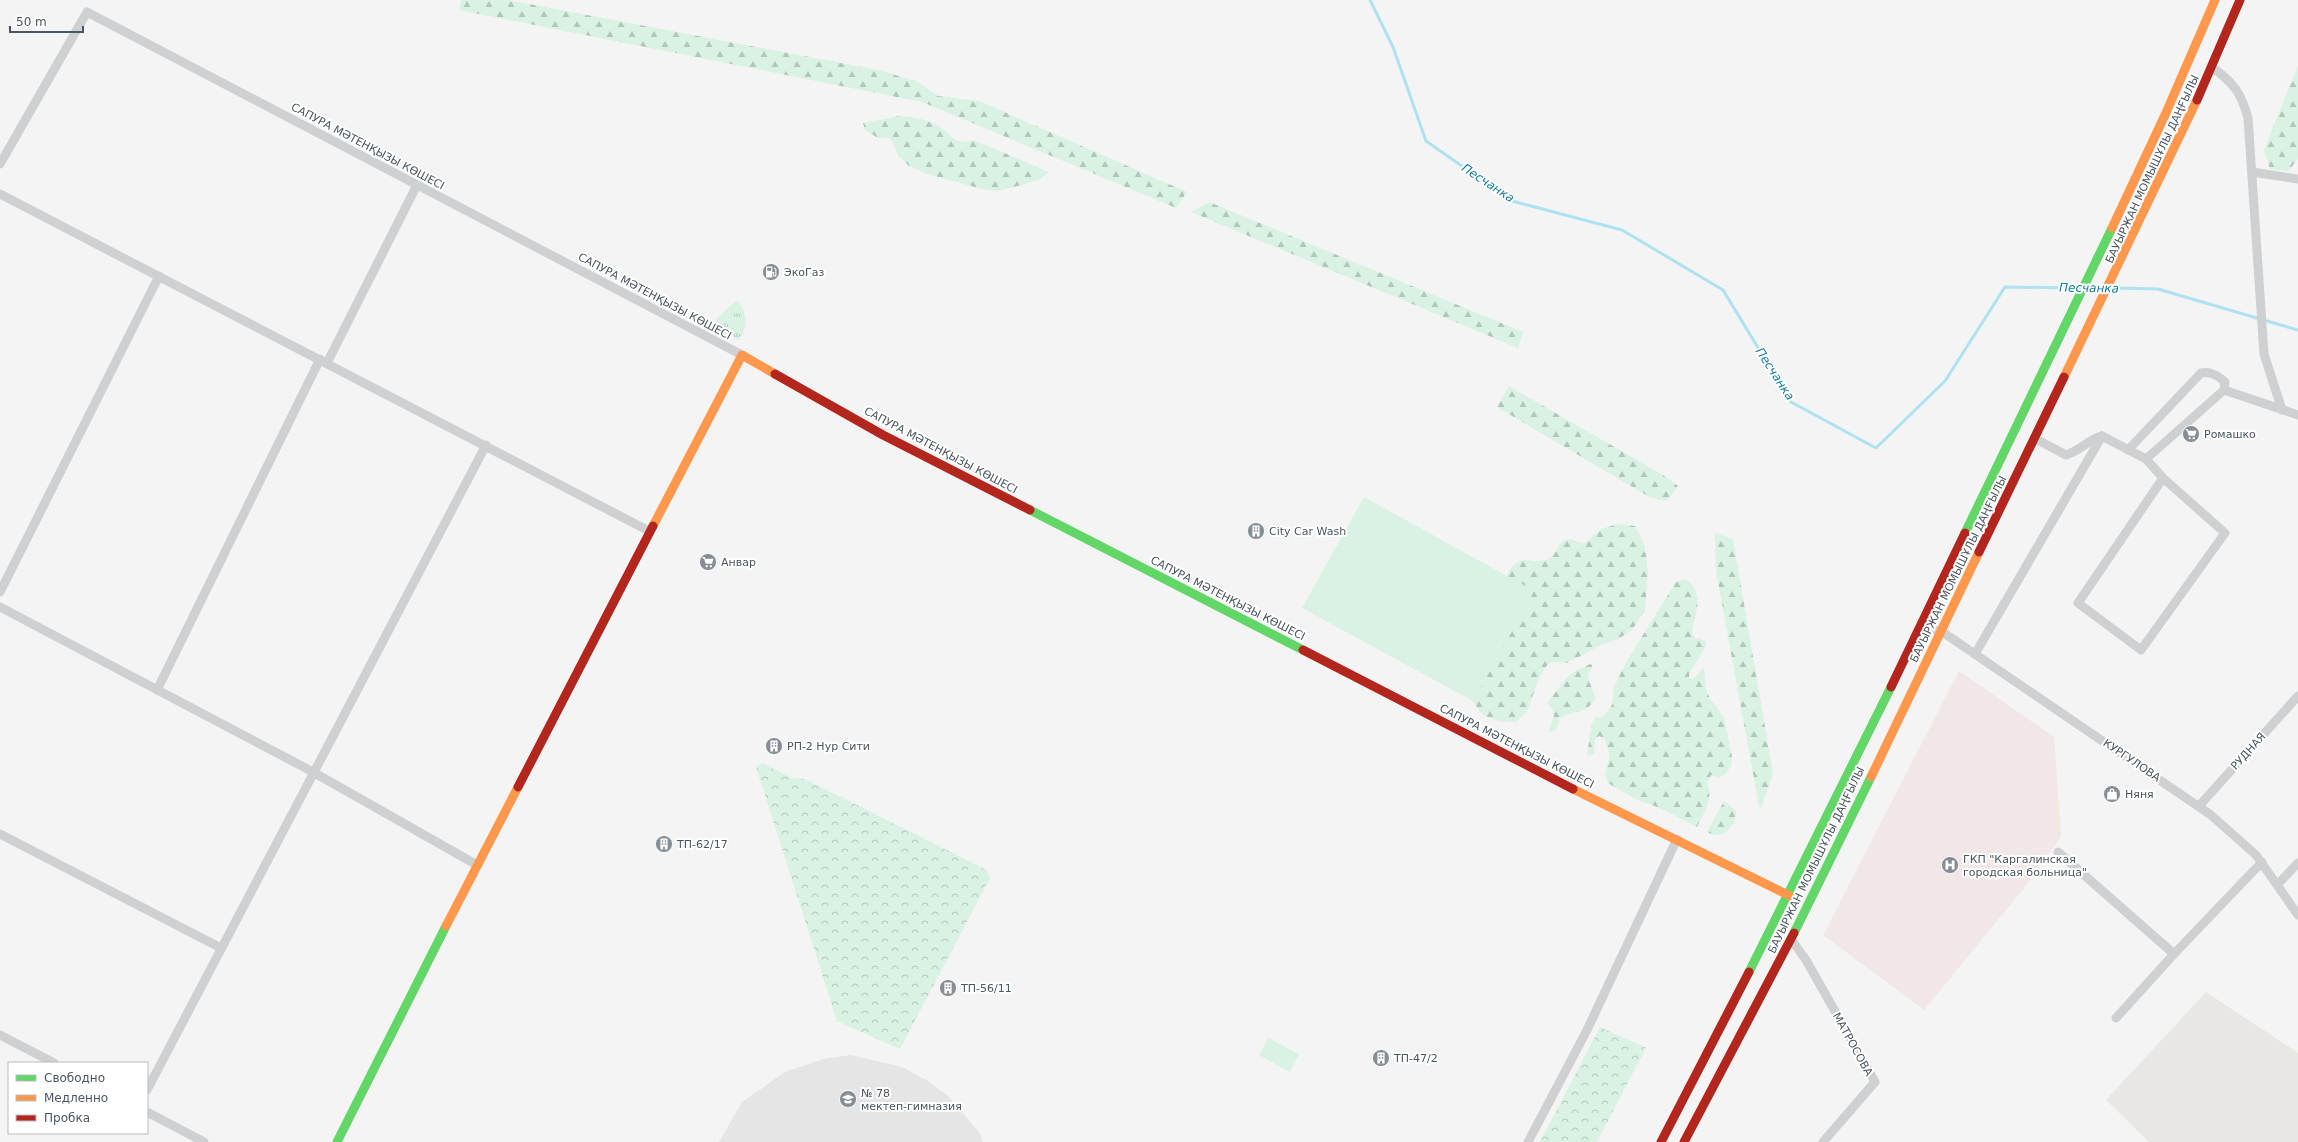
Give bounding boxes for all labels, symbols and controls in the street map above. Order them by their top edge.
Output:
scale bar [10,8,83,34]
text: 50 m [16,15,47,29]
street label: БАУЫРЖАН МОМЫШҰЛЫ ДАҢҒЫЛЫ [2103,73,2202,265]
street label: САПУРА МӘТЕНҚЫЗЫ КӨШЕСІ [289,100,447,193]
water label: Песчанка [1459,161,1517,205]
street label: САПУРА МӘТЕНҚЫЗЫ КӨШЕСІ [576,250,734,343]
fuel station icon: ЭкоГаз [761,262,781,282]
place label: ЭкоГаз [784,266,825,279]
water label: Песчанка [2059,280,2119,296]
water label: Песчанка [1753,345,1797,403]
street label: САПУРА МӘТЕНҚЫЗЫ КӨШЕСІ [862,404,1020,497]
supermarket icon: Ромашко [2181,424,2201,444]
place label: Ромашко [2204,428,2256,441]
street label: БАУЫРЖАН МОМЫШҰЛЫ ДАҢҒЫЛЫ [1907,474,2009,665]
building icon: City Car Wash [1246,521,1266,541]
place label: City Car Wash [1269,525,1346,538]
supermarket icon: Анвар [698,552,718,572]
street label: САПУРА МӘТЕНҚЫЗЫ КӨШЕСІ [1148,554,1307,643]
place label: Анвар [721,556,756,569]
street label: САПУРА МӘТЕНҚЫЗЫ КӨШЕСІ [1437,702,1596,791]
street label: РУДНАЯ [2228,730,2268,773]
building icon: РП-2 Нур Сити [764,736,784,756]
street label: КУРГУЛОВА [2100,736,2163,785]
place label: РП-2 Нур Сити [787,740,870,753]
street label: БАУЫРЖАН МОМЫШҰЛЫ ДАҢҒЫЛЫ [1765,765,1867,956]
shop icon: Няня [2102,784,2122,804]
place label: Няня [2125,788,2154,801]
building icon: ТП-62/17 [654,834,674,854]
place label: ТП-62/17 [676,838,728,851]
place label: ГКП "Каргалинская городская больница" [1963,853,2087,879]
hospital icon: ГКП "Каргалинская городская больница" [1940,855,1960,875]
building icon: ТП-56/11 [938,978,958,998]
place label: ТП-56/11 [960,982,1012,995]
street label: МАТРОСОВА [1830,1010,1876,1079]
building icon: ТП-47/2 [1371,1048,1391,1068]
place label: ТП-47/2 [1393,1052,1438,1065]
legend [8,1062,148,1134]
text: Свободно [44,1071,105,1085]
place label: № 78 мектеп-гимназия [861,1087,962,1113]
school or university icon: № 78 мектеп-гимназия [838,1089,858,1109]
text: Медленно [44,1091,108,1105]
text: Пробка [44,1111,90,1125]

